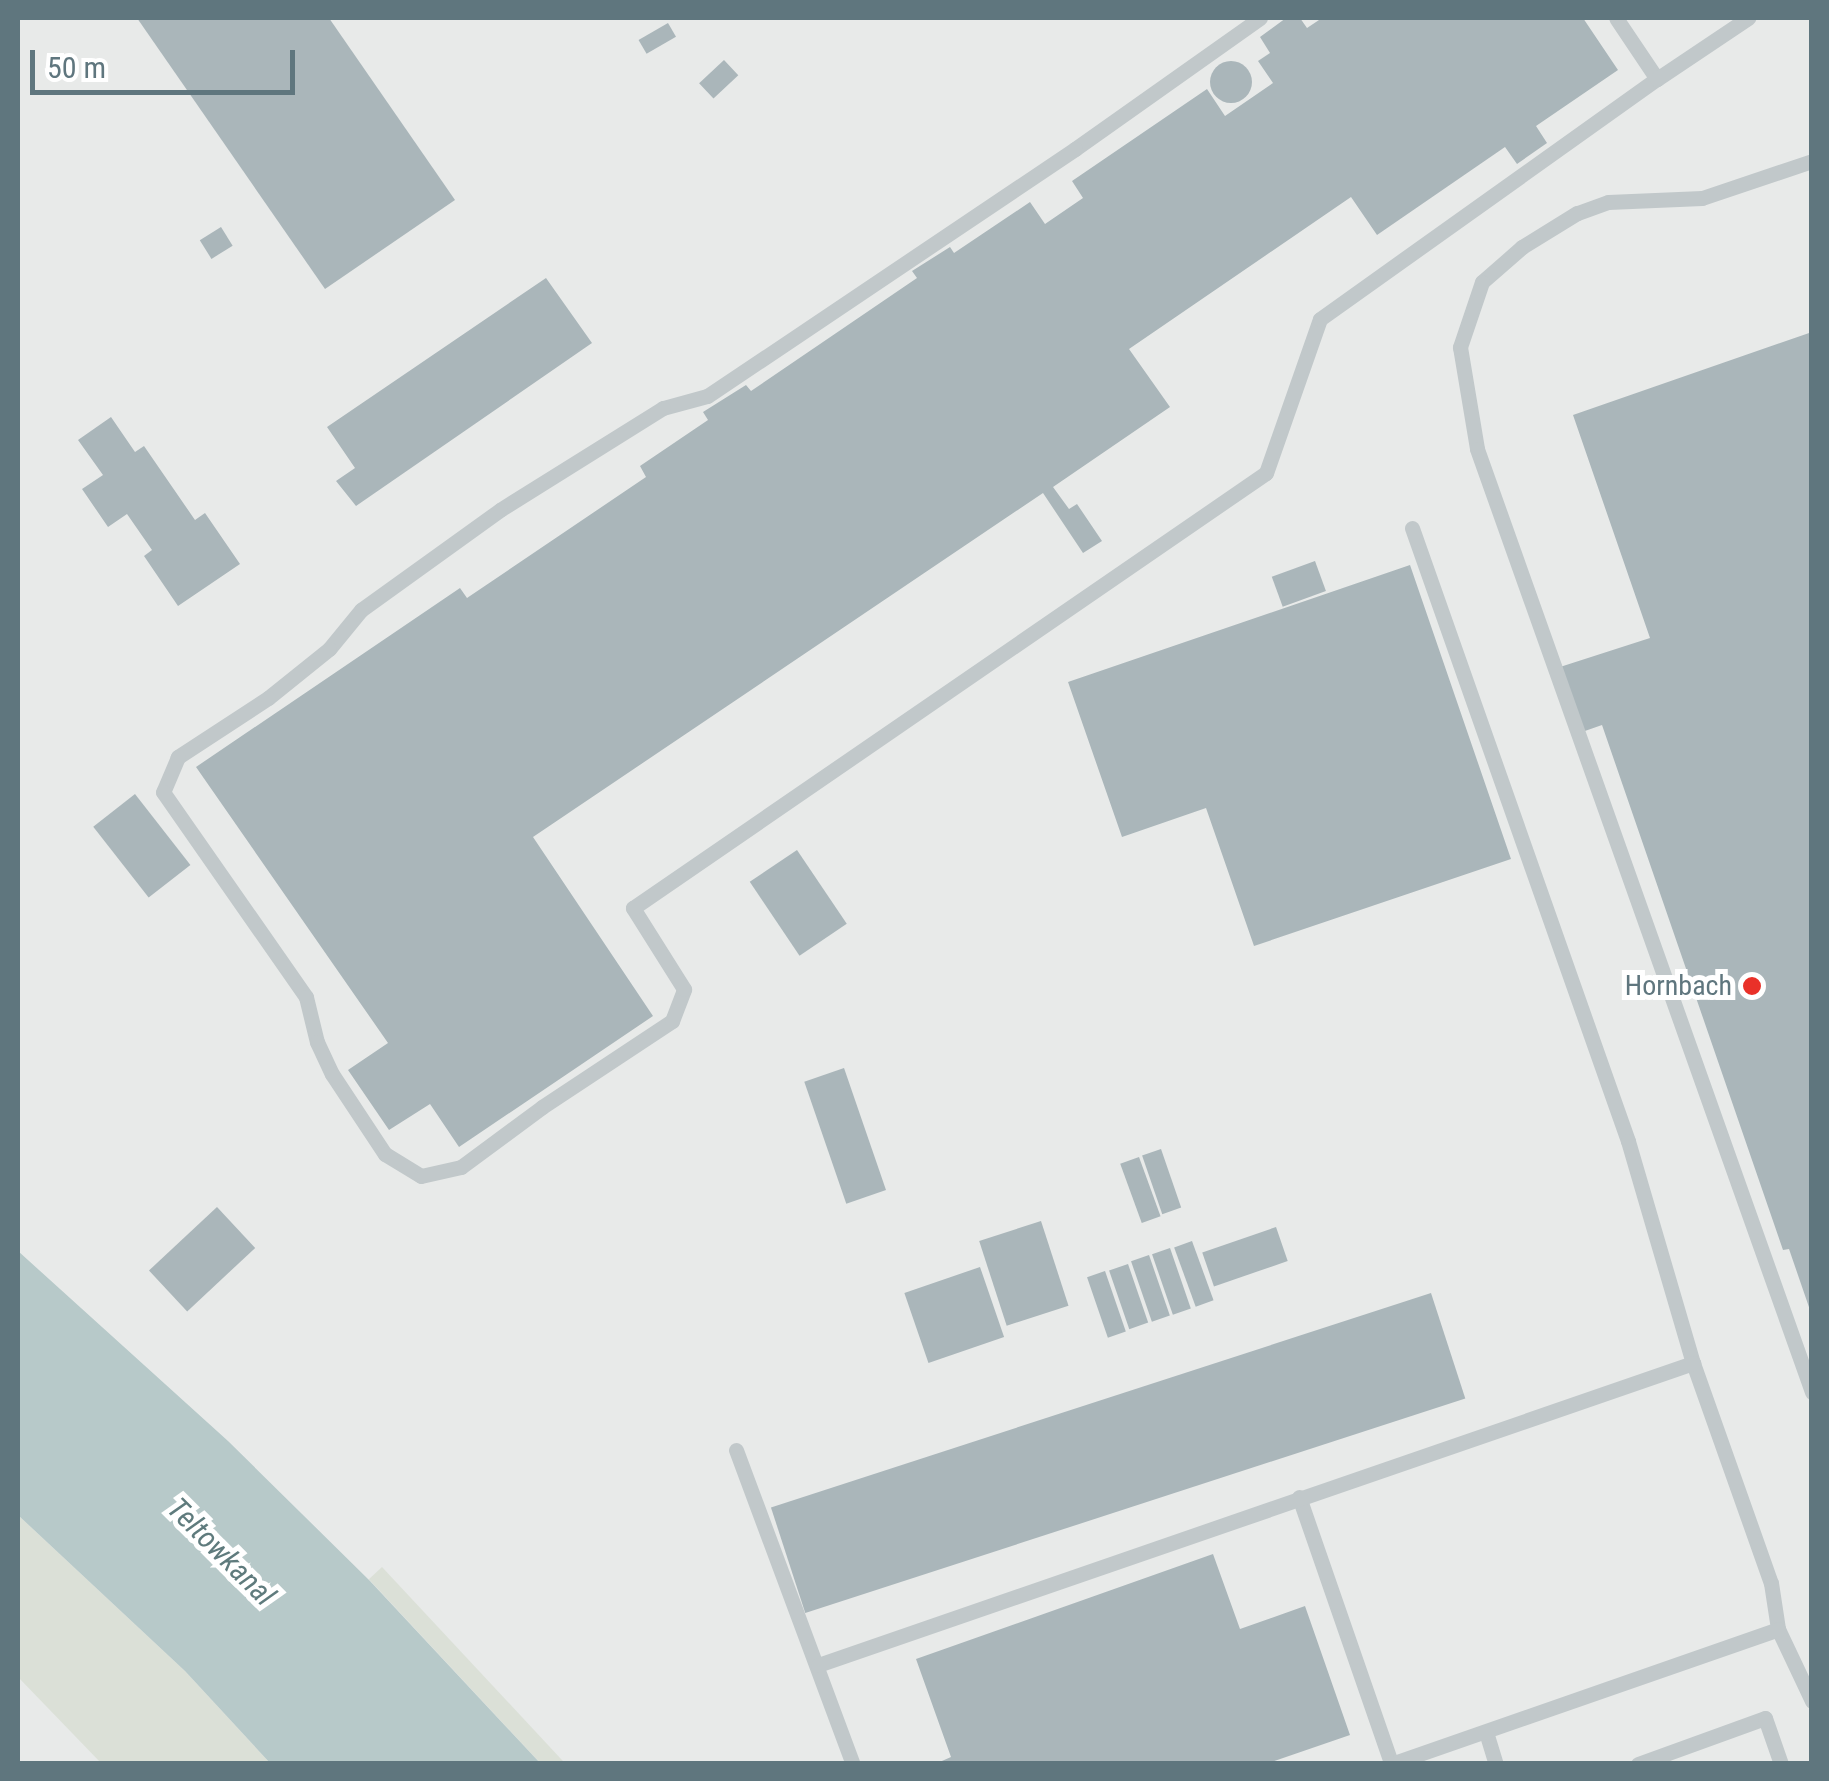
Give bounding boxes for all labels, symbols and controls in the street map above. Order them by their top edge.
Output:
scale bar [35,30,300,92]
text: 50 m [47,50,106,85]
place label: Hornbach [1625,969,1732,1003]
marker: Hornbach [1741,975,1763,997]
water label: Teltowkanal [160,1491,282,1613]

